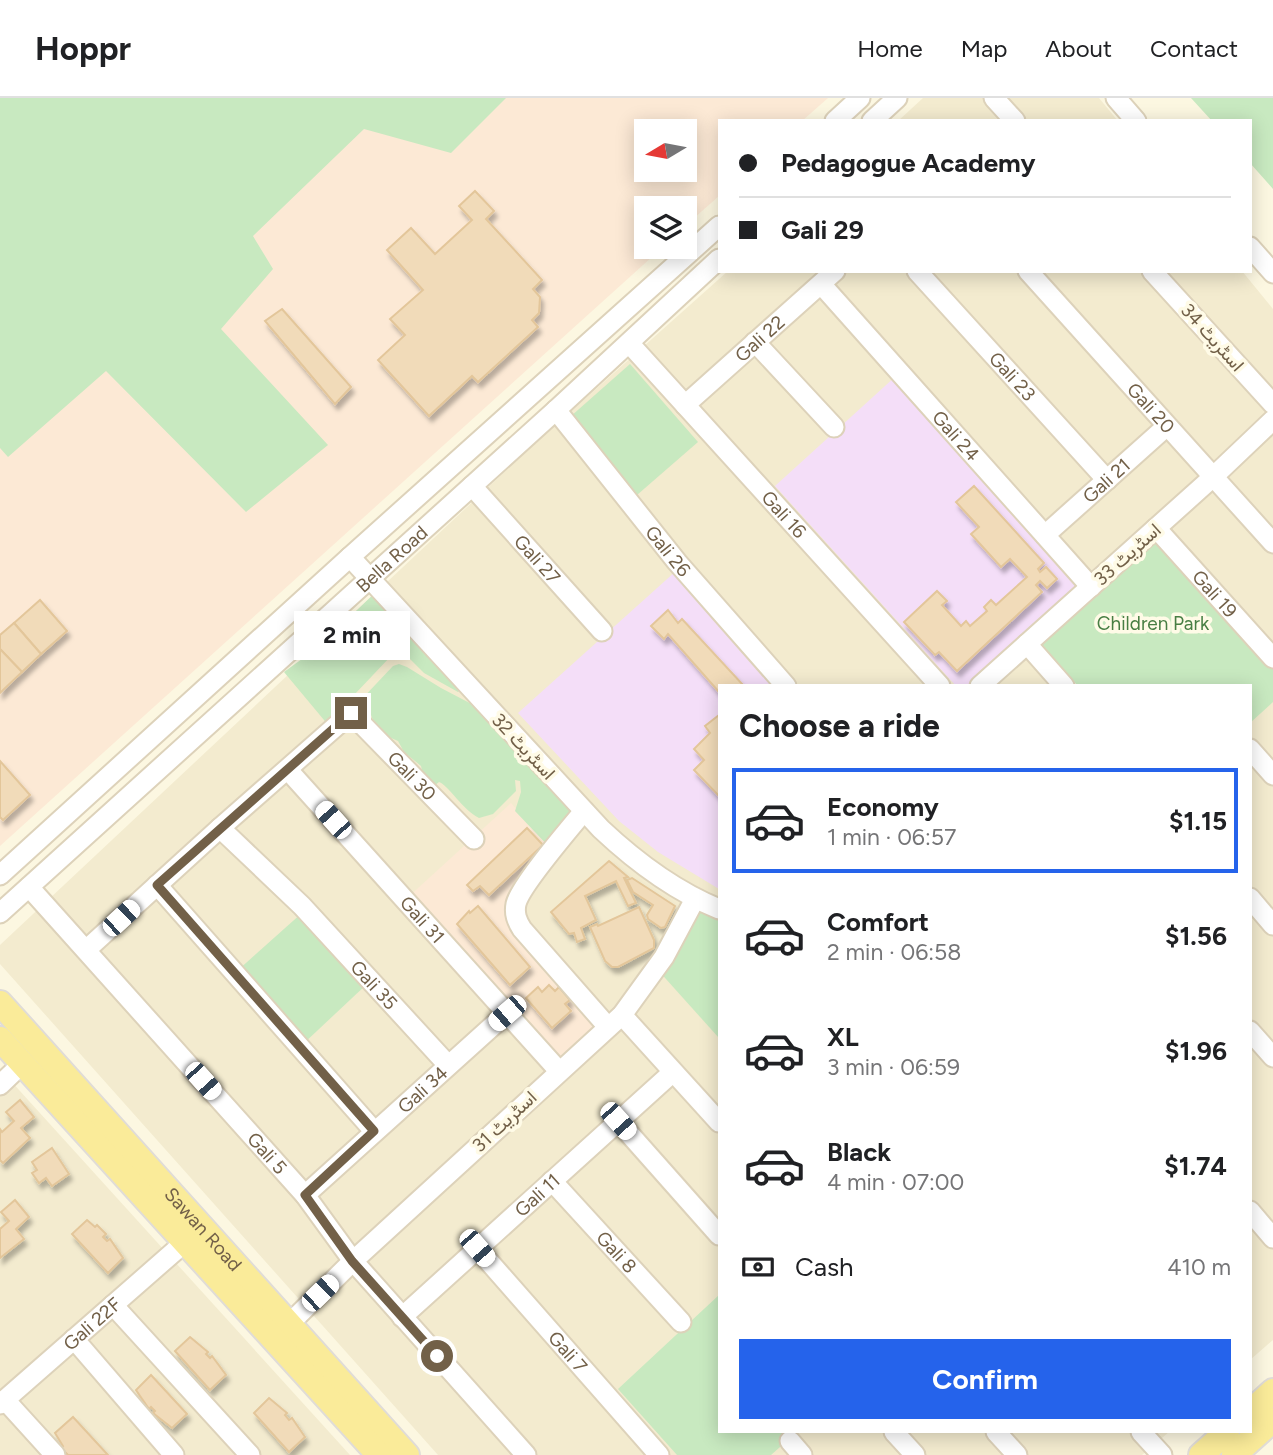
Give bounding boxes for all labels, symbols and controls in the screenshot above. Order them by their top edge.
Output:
text: Hoppr [35,29,131,68]
text: Home [857,34,923,63]
text: Map [961,34,1007,63]
text: About [1045,34,1112,63]
text: Contact [1150,34,1238,63]
north arrow [634,119,696,182]
map controls [634,119,697,259]
text: Pedagogue Academy [781,147,1035,179]
button: layers [634,196,697,259]
text: Gali 29 [781,214,864,246]
street label: اسٹریٹ 34 [1176,299,1249,376]
street label: Gali 22 [730,311,789,367]
street label: Gali 23 [984,347,1040,406]
street label: Gali 20 [1122,378,1179,438]
street label: Gali 24 [927,406,984,466]
street label: Gali 21 [1078,454,1135,508]
street label: Gali 16 [756,486,811,543]
street label: اسٹریٹ 33 [1089,518,1166,590]
street label: Bella Road [351,521,432,597]
street label: Gali 26 [640,521,695,581]
street label: Gali 27 [509,530,565,589]
street label: Gali 19 [1187,565,1242,622]
callout: 2 min [293,612,409,660]
park label: Children Park [1097,612,1210,635]
text: 2 min [323,621,381,649]
route end [335,697,367,729]
text: Choose a ride [739,707,940,745]
street label: اسٹریٹ 32 [487,708,560,784]
street label: Gali 30 [383,746,441,805]
icon: car [743,789,806,852]
text: Economy [827,791,939,823]
car [312,797,355,843]
text: $1.15 [1169,805,1227,837]
text: 1 min · 06:57 [827,823,956,851]
street label: Gali 31 [395,891,449,948]
car [99,896,144,940]
icon: car [743,904,806,967]
text: Comfort [827,906,929,938]
text: $1.56 [1165,920,1227,952]
text: 2 min · 06:58 [827,938,961,966]
street label: Gali 35 [346,956,402,1014]
car [485,991,530,1035]
icon: car [743,1019,806,1082]
text: XL [827,1021,859,1053]
text: $1.96 [1165,1035,1227,1067]
text: 3 min · 06:59 [827,1053,960,1081]
car [182,1058,225,1104]
street label: Gali 34 [393,1061,453,1118]
street label: اسٹریٹ 31 [467,1086,541,1157]
car [597,1098,640,1144]
street label: Gali 5 [242,1128,292,1179]
icon: car [743,1134,806,1197]
text: Black [827,1136,891,1168]
text: $1.74 [1164,1150,1227,1182]
text: 4 min · 07:00 [827,1168,964,1196]
street label: Gali 11 [510,1169,565,1222]
street label: Sawan Road [159,1183,247,1276]
car [456,1225,499,1271]
street label: Gali 8 [591,1226,642,1278]
icon: cash [739,1248,777,1286]
text: Cash [795,1251,854,1283]
text: 410 m [1167,1253,1231,1281]
car [298,1271,343,1315]
street label: Gali 22F [59,1293,126,1355]
street label: Gali 7 [543,1326,592,1377]
button: Confirm [739,1339,1231,1419]
route start [421,1340,453,1372]

